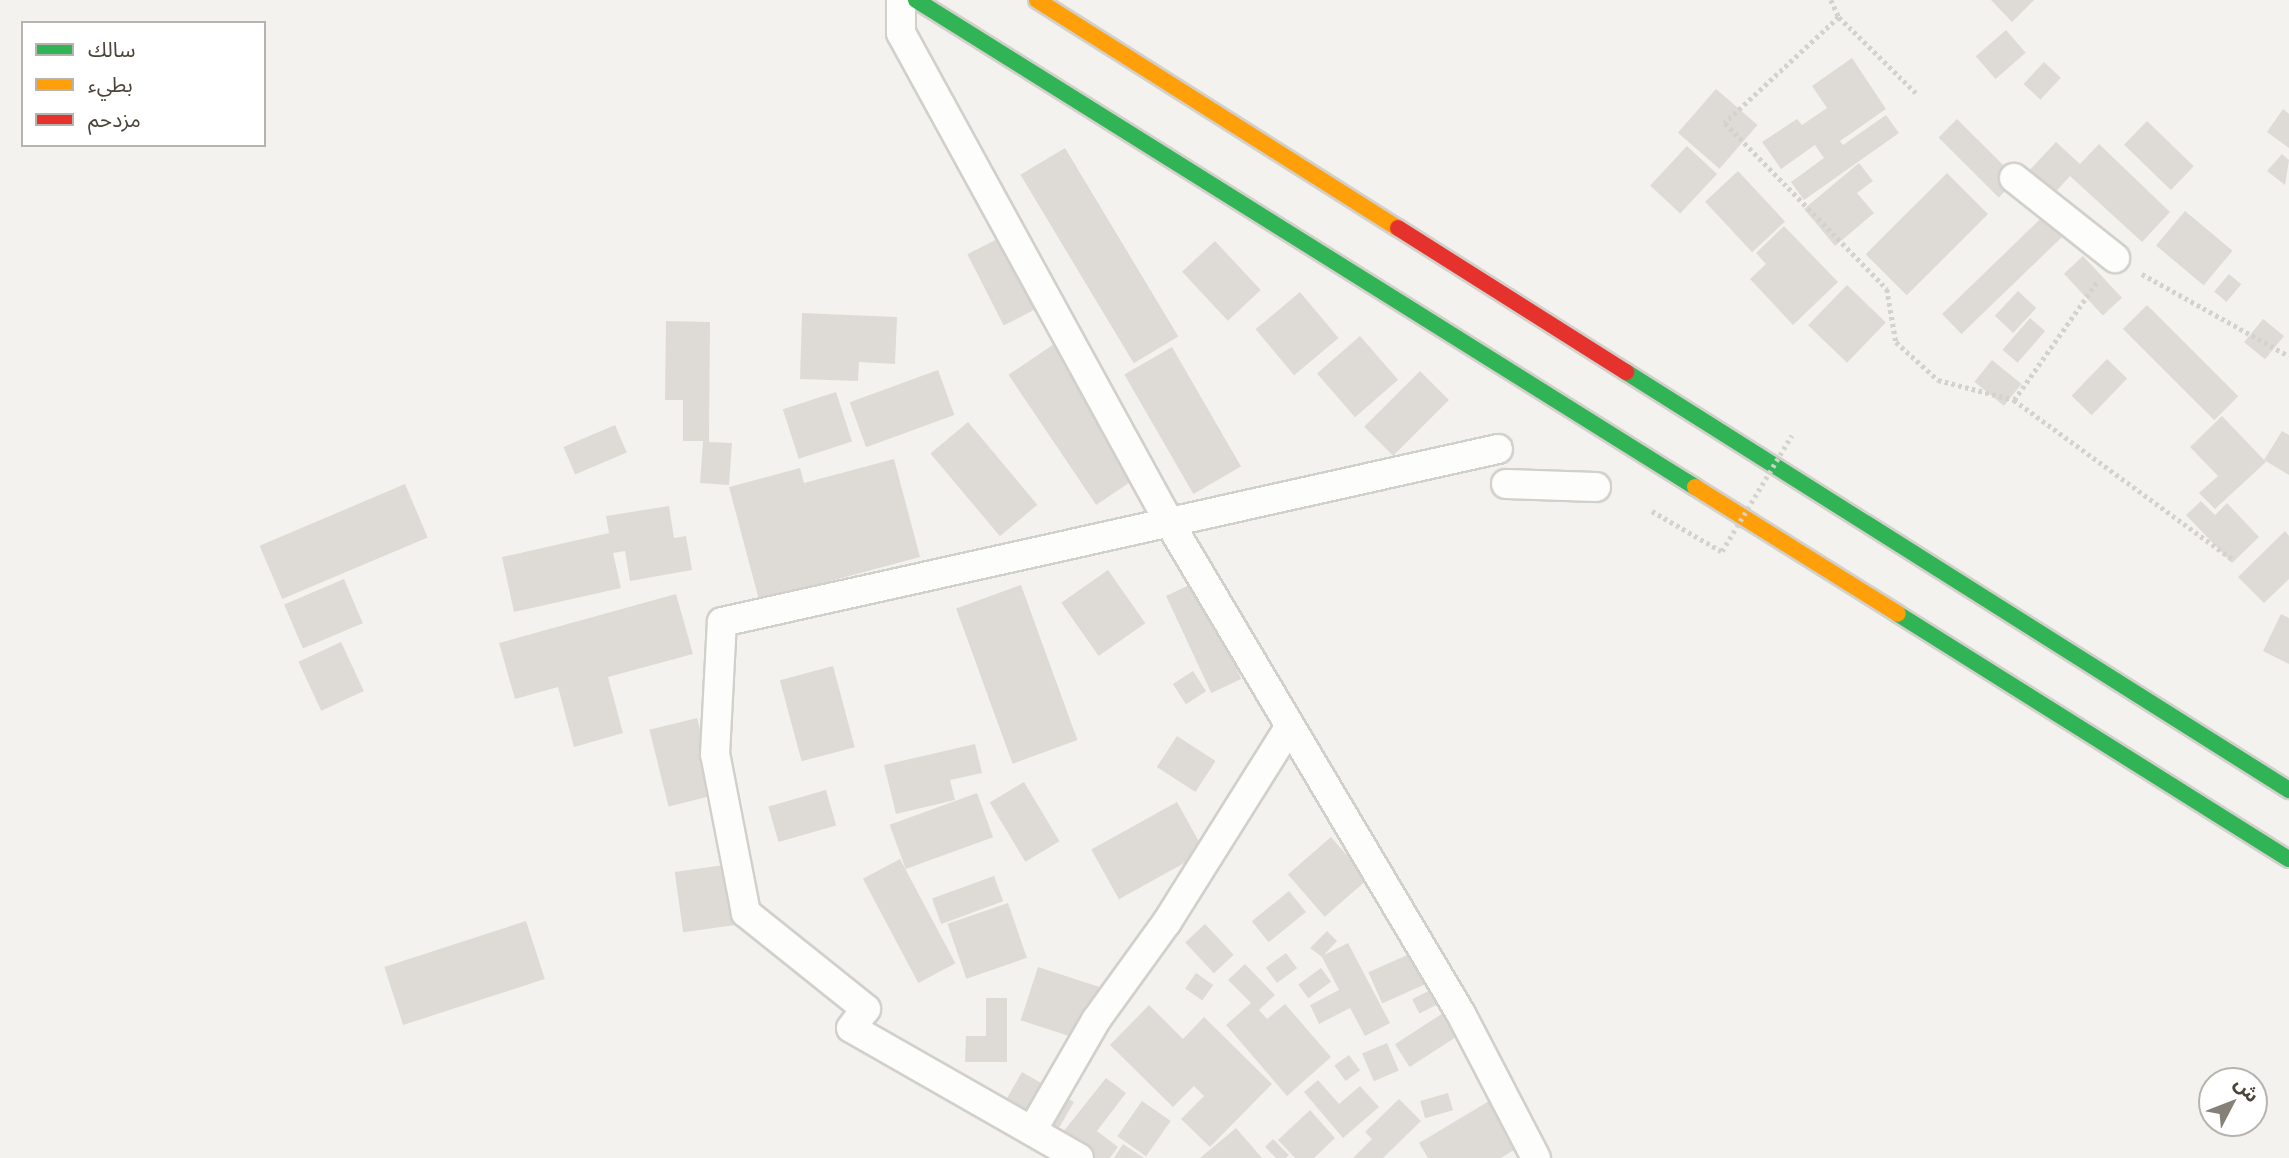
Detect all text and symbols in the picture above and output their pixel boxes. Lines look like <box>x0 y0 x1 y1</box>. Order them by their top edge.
legend <box>21 21 266 147</box>
text: سالك <box>88 36 135 62</box>
text: بطيء <box>88 71 133 97</box>
text: مزدحم <box>88 106 141 132</box>
north arrow <box>2198 1067 2268 1137</box>
text: ش <box>2230 1072 2265 1106</box>

